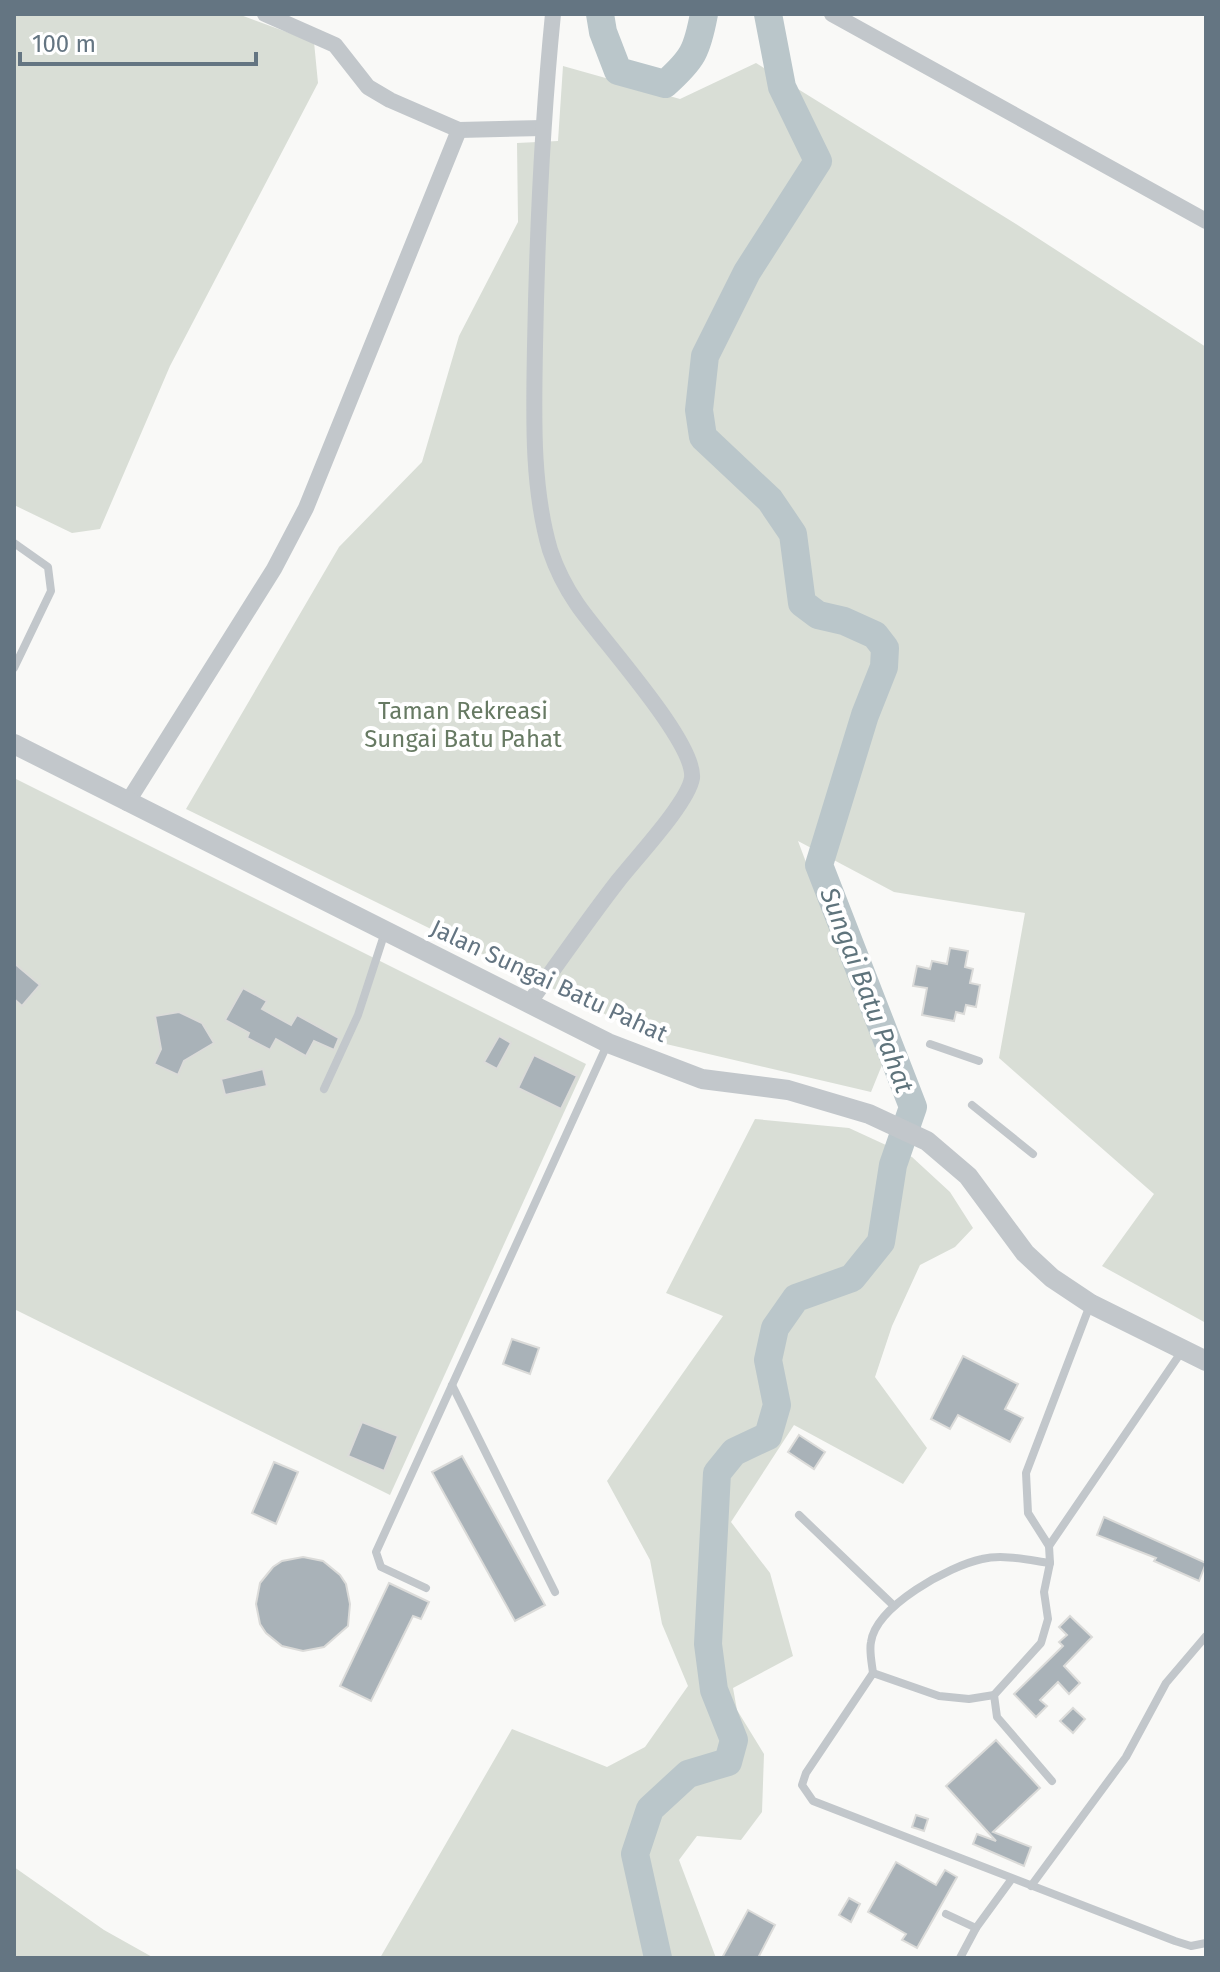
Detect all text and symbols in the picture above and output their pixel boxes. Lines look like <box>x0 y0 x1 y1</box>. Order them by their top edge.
scale bar <box>20 16 256 66</box>
text: 100 m <box>32 30 96 58</box>
park label: Taman Rekreasi Sungai Batu Pahat <box>364 697 562 753</box>
water label: Sungai Batu Pahat <box>813 882 920 1098</box>
street label: Jalan Sungai Batu Pahat <box>426 914 672 1048</box>

